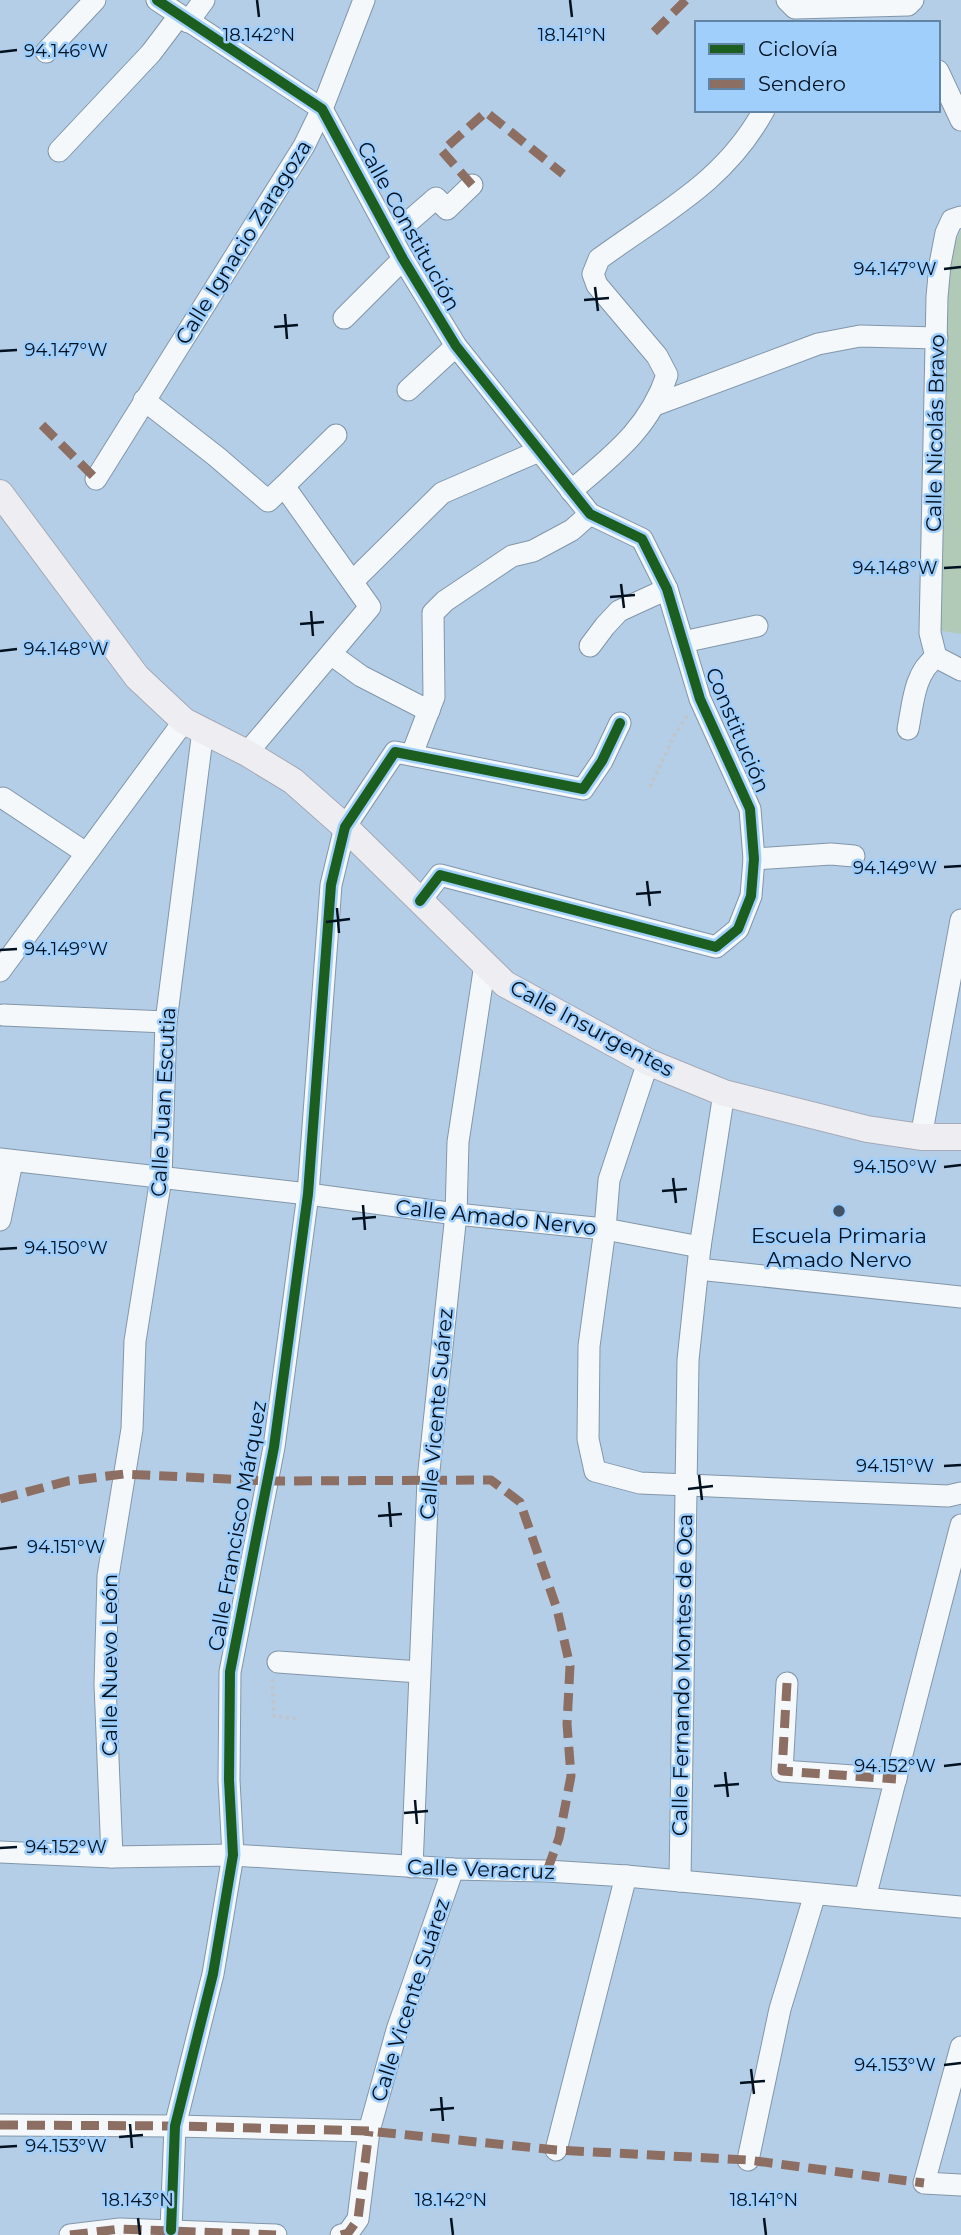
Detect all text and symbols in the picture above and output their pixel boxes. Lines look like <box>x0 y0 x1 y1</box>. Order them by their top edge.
legend <box>695 21 940 112</box>
text: 18.142°N <box>223 24 295 46</box>
text: 18.141°N <box>538 24 606 46</box>
text: Ciclovía <box>758 36 838 61</box>
text: 94.146°W <box>24 40 108 62</box>
text: Sendero <box>758 71 846 96</box>
street label: Calle Ignacio Zaragoza <box>170 135 316 349</box>
street label: Calle Constitución <box>352 137 466 315</box>
text: 94.147°W <box>853 258 937 280</box>
street label: Calle Nicolás Bravo <box>921 334 949 532</box>
text: 94.147°W <box>24 339 108 361</box>
text: 94.148°W <box>853 557 937 579</box>
text: 94.148°W <box>24 638 108 660</box>
street label: Constitución <box>700 664 776 796</box>
text: 94.149°W <box>853 857 937 879</box>
text: 94.149°W <box>24 938 108 960</box>
street label: Calle Insurgentes <box>506 974 678 1082</box>
street label: Calle Juan Escutia <box>146 1006 180 1198</box>
text: 94.150°W <box>853 1156 937 1178</box>
street label: Calle Amado Nervo <box>394 1194 598 1240</box>
marker: Escuela Primaria Amado Nervo <box>831 1203 847 1219</box>
place label: Escuela Primaria Amado Nervo <box>751 1223 927 1272</box>
text: 94.150°W <box>24 1237 108 1259</box>
street label: Calle Vicente Suárez <box>414 1307 458 1521</box>
street label: Calle Francisco Márquez <box>203 1399 271 1653</box>
text: 94.151°W <box>856 1455 934 1477</box>
street label: Calle Fernando Montes de Oca <box>667 1514 697 1836</box>
text: 94.151°W <box>27 1536 105 1558</box>
street label: Calle Nuevo León <box>97 1574 122 1756</box>
text: 94.152°W <box>854 1755 936 1777</box>
text: 94.152°W <box>25 1836 107 1858</box>
street label: Calle Veracruz <box>407 1854 555 1884</box>
street label: Calle Vicente Suárez <box>365 1895 455 2105</box>
text: 94.153°W <box>854 2054 936 2076</box>
text: 94.153°W <box>25 2135 107 2157</box>
text: 18.143°N <box>102 2189 174 2211</box>
text: 18.142°N <box>415 2189 487 2211</box>
text: 18.141°N <box>730 2189 798 2211</box>

